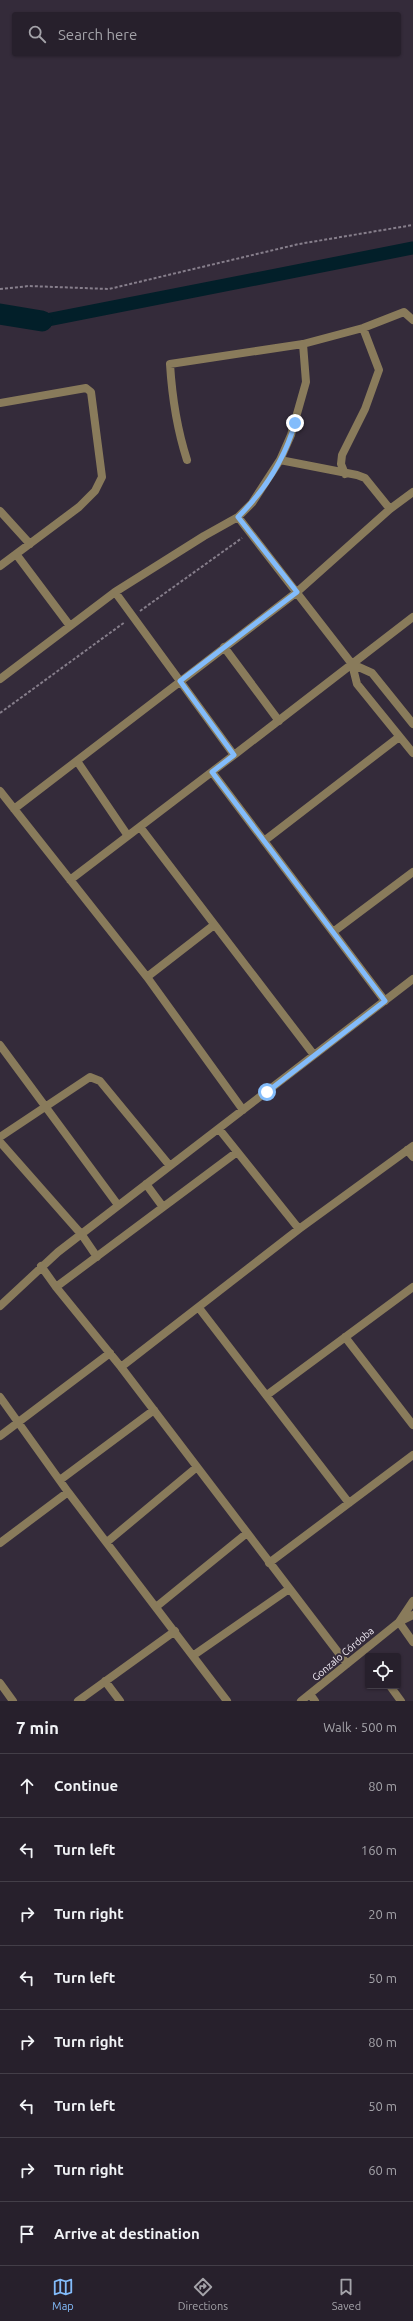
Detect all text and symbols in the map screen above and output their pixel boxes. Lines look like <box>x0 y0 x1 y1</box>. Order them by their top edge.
search box <box>12 12 401 56</box>
icon: search <box>26 23 48 45</box>
text: Search here <box>58 26 137 43</box>
route end <box>286 414 304 432</box>
route start <box>258 1083 276 1101</box>
street label: Gonzalo Córdoba <box>310 1625 376 1683</box>
map controls <box>365 1653 401 1689</box>
button: locate <box>365 1653 401 1689</box>
text: 7 min <box>16 1718 59 1737</box>
text: Walk · 500 m <box>323 1720 397 1734</box>
icon: ahead <box>16 1775 38 1797</box>
text: Continue <box>54 1777 118 1794</box>
text: 80 m <box>368 1779 397 1793</box>
icon: left <box>16 1839 38 1861</box>
text: Turn left <box>54 1841 115 1858</box>
text: 160 m <box>361 1843 397 1857</box>
icon: right <box>16 1903 38 1925</box>
text: Turn right <box>54 1905 124 1922</box>
text: 20 m <box>368 1907 397 1921</box>
icon: left <box>16 1967 38 1989</box>
text: Turn left <box>54 1969 115 1986</box>
text: 50 m <box>368 1971 397 1985</box>
icon: right <box>16 2031 38 2053</box>
text: Turn right <box>54 2033 124 2050</box>
text: 80 m <box>368 2035 397 2049</box>
icon: left <box>16 2095 38 2117</box>
text: Turn left <box>54 2097 115 2114</box>
text: 50 m <box>368 2099 397 2113</box>
icon: right <box>16 2159 38 2181</box>
text: Turn right <box>54 2161 124 2178</box>
text: 60 m <box>368 2163 397 2177</box>
icon: arrive <box>16 2223 38 2245</box>
text: Arrive at destination <box>54 2225 200 2242</box>
tab: Map <box>52 2276 74 2312</box>
tab: Directions <box>178 2276 228 2312</box>
tab: Saved <box>332 2276 361 2312</box>

